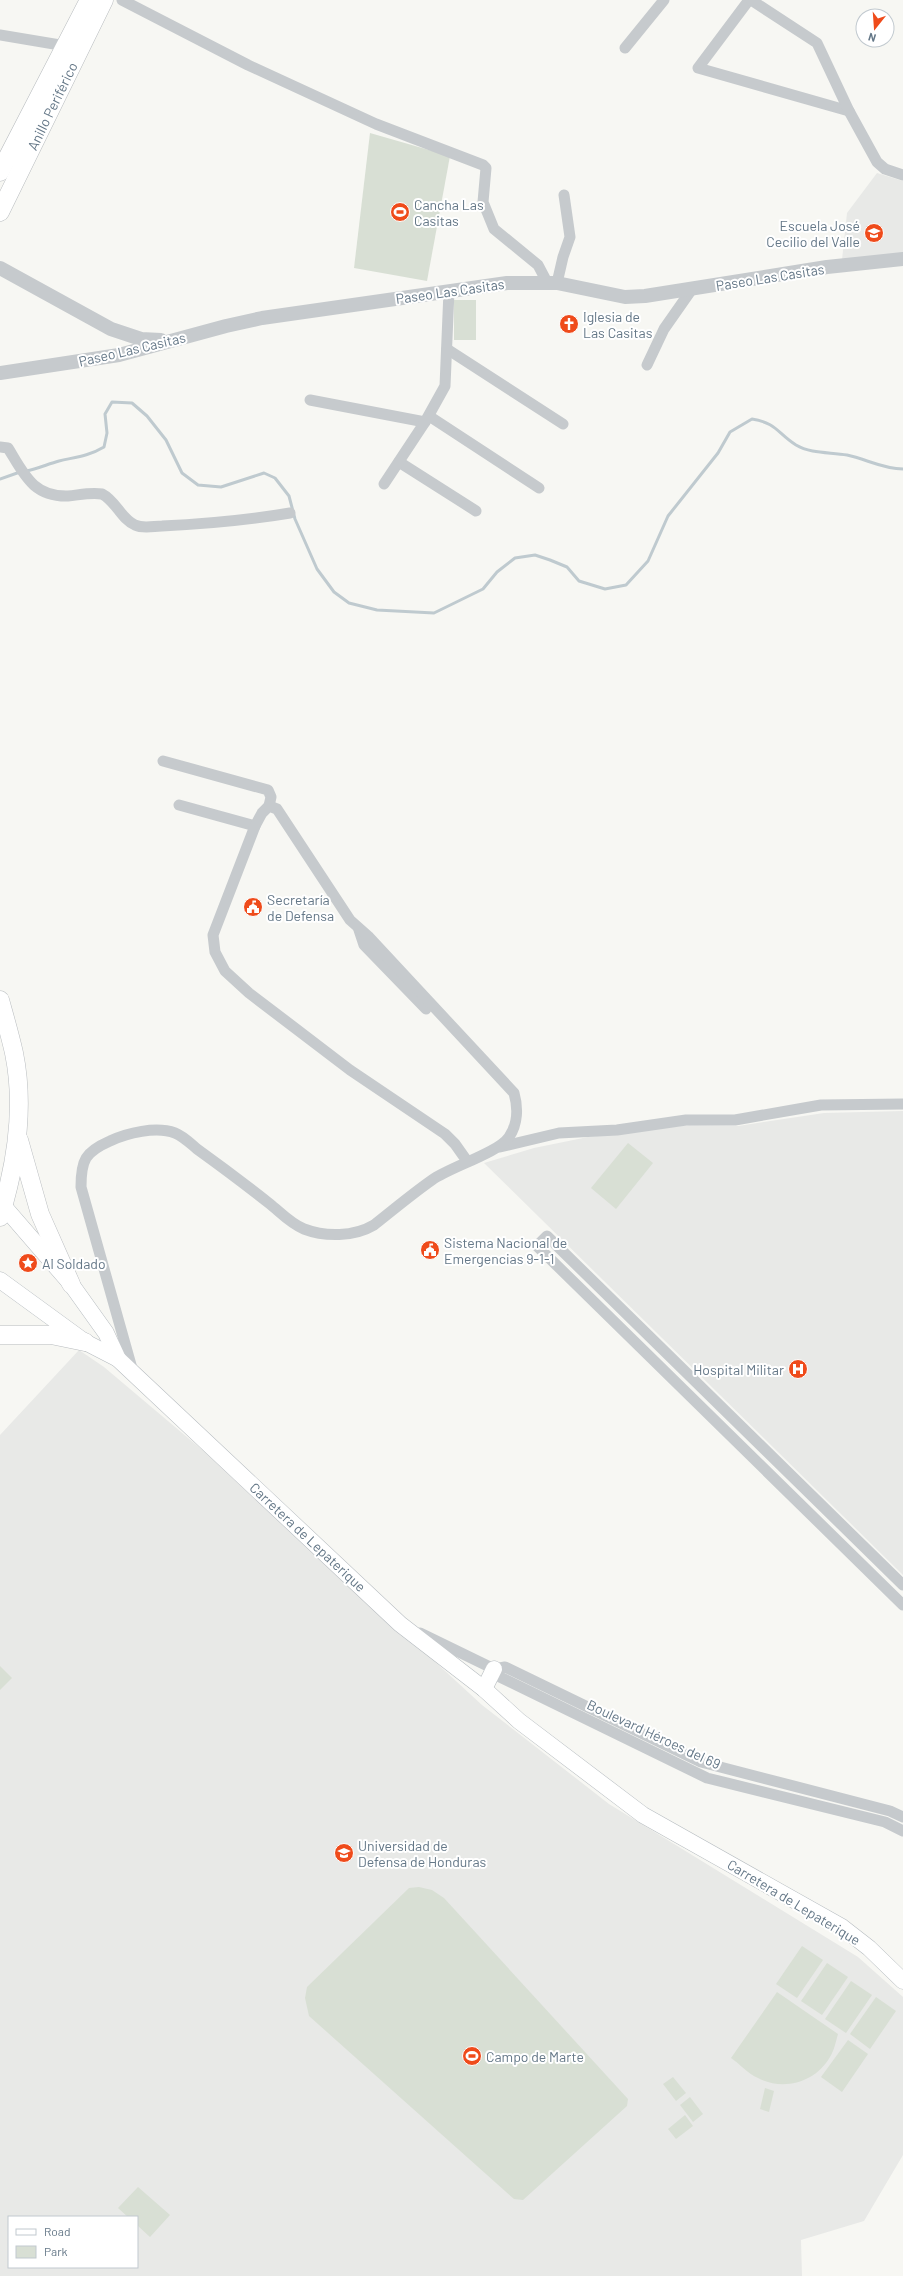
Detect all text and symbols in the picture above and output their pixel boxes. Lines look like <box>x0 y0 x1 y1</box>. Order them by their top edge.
north arrow <box>855 8 895 48</box>
text: N <box>867 31 877 45</box>
street label: Anillo Periférico <box>23 59 81 153</box>
place label: Cancha Las Casitas <box>414 196 484 229</box>
sports icon: Cancha Las Casitas <box>389 201 411 223</box>
place label: Escuela José Cecilio del Valle <box>766 217 860 250</box>
school or university icon: Escuela José Cecilio del Valle <box>863 222 885 244</box>
street label: Paseo Las Casitas <box>715 260 826 294</box>
street label: Paseo Las Casitas <box>395 275 506 307</box>
place label: Iglesia de Las Casitas <box>583 308 653 341</box>
church icon: Iglesia de Las Casitas <box>558 313 580 335</box>
street label: Paseo Las Casitas <box>77 328 188 370</box>
place label: Secretaría de Defensa <box>267 891 334 924</box>
public building icon: Secretaría de Defensa <box>242 896 264 918</box>
place label: Sistema Nacional de Emergencias 9-1-1 <box>444 1234 567 1267</box>
public building icon: Sistema Nacional de Emergencias 9-1-1 <box>419 1239 441 1261</box>
place icon: Al Soldado <box>17 1252 39 1274</box>
place label: Al Soldado <box>42 1255 106 1272</box>
hospital icon: Hospital Militar <box>787 1358 809 1380</box>
place label: Hospital Militar <box>693 1361 784 1378</box>
street label: Carretera de Lepaterique <box>247 1479 369 1595</box>
street label: Boulevard Héroes del 69 <box>585 1696 723 1772</box>
place label: Universidad de Defensa de Honduras <box>358 1837 487 1870</box>
school or university icon: Universidad de Defensa de Honduras <box>333 1842 355 1864</box>
street label: Carretera de Lepaterique <box>724 1856 864 1948</box>
sports icon: Campo de Marte <box>461 2045 483 2067</box>
place label: Campo de Marte <box>486 2048 584 2065</box>
legend <box>8 2216 138 2268</box>
text: Road <box>44 2224 71 2238</box>
text: Park <box>44 2244 68 2258</box>

